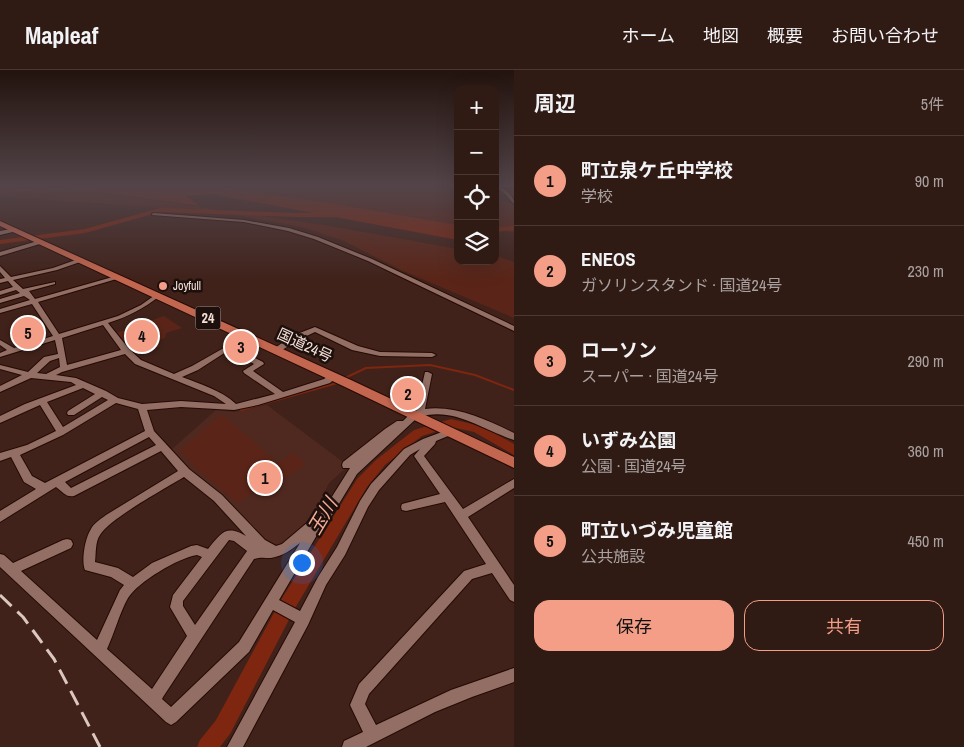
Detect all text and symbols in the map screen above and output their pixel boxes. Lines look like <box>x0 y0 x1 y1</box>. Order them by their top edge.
text: Mapleaf <box>25 19 98 51</box>
text: ホーム <box>622 23 675 48</box>
text: 地図 <box>703 23 739 48</box>
text: 概要 <box>767 23 803 48</box>
text: お問い合わせ <box>831 23 939 48</box>
map controls <box>454 85 499 265</box>
button: + <box>454 85 499 130</box>
text: 周辺 <box>534 89 576 118</box>
text: 5件 <box>921 93 944 115</box>
button: − <box>454 130 499 175</box>
text: 町立泉ケ丘中学校 <box>581 157 733 183</box>
text: 1 <box>546 170 554 192</box>
text: 90 m <box>915 170 944 192</box>
button: locate <box>454 175 499 220</box>
text: 学校 <box>581 185 613 207</box>
button: layers <box>454 220 499 265</box>
text: ENEOS <box>581 246 636 272</box>
text: 2 <box>546 260 554 282</box>
text: 230 m <box>908 260 944 282</box>
text: ガソリンスタンド · 国道24号 <box>581 274 782 296</box>
place label: Joyfull <box>173 278 201 294</box>
marker: Joyfull <box>157 280 169 292</box>
road number: 24 <box>196 307 220 330</box>
pin: 5 <box>12 314 44 352</box>
pin: 4 <box>126 317 158 355</box>
street label: 国道24号 <box>274 323 336 367</box>
pin: 3 <box>225 328 257 366</box>
text: ローソン <box>581 337 657 363</box>
text: 3 <box>546 350 554 372</box>
text: 290 m <box>908 350 944 372</box>
text: スーパー · 国道24号 <box>581 365 718 387</box>
pin: 2 <box>392 375 424 413</box>
text: いずみ公園 <box>581 427 676 453</box>
text: 4 <box>546 440 554 462</box>
text: 360 m <box>908 440 944 462</box>
text: 公園 · 国道24号 <box>581 455 687 477</box>
pin: 1 <box>249 459 281 497</box>
water label: 玉川 <box>301 491 344 539</box>
text: 町立いづみ児童館 <box>581 517 733 543</box>
text: 5 <box>546 530 554 552</box>
text: 450 m <box>908 530 944 552</box>
text: 公共施設 <box>581 545 645 567</box>
your location <box>289 550 315 576</box>
button: 保存 <box>534 600 734 651</box>
button: 共有 <box>744 600 944 651</box>

